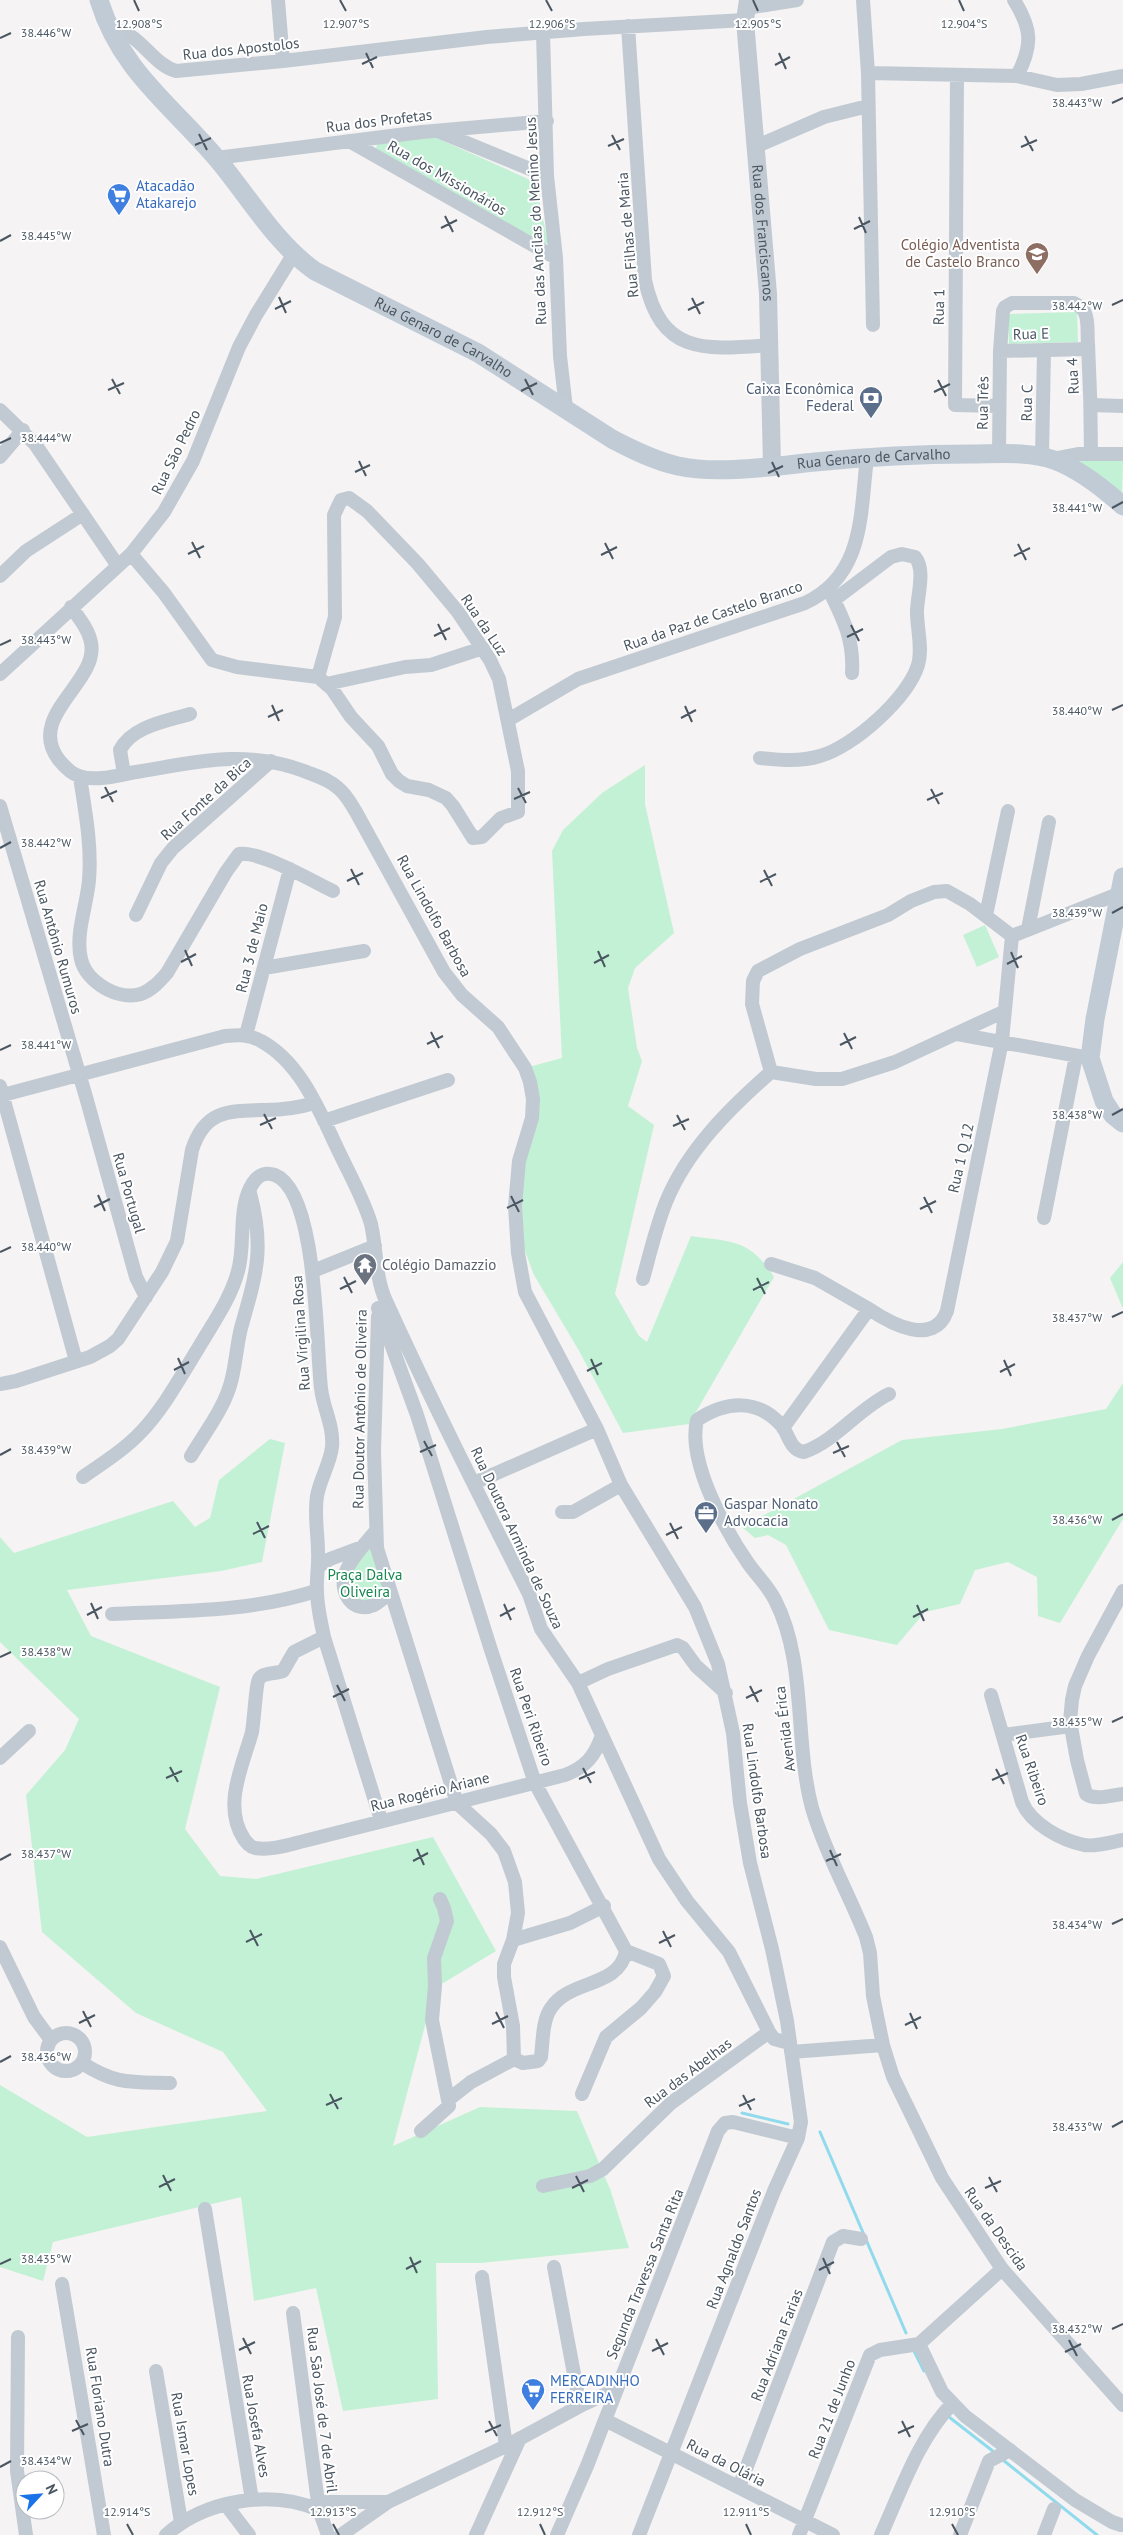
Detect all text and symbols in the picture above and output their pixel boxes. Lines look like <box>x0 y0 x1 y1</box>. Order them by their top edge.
text: 12.908°S <box>116 16 162 31</box>
text: 12.907°S <box>323 16 369 31</box>
text: 12.906°S <box>529 16 575 31</box>
text: 12.905°S <box>735 16 781 31</box>
text: 12.904°S <box>941 16 987 31</box>
text: 38.446°W <box>21 25 71 40</box>
street label: Rua dos Apostolos <box>182 33 300 64</box>
text: 38.443°W <box>1052 95 1102 110</box>
street label: Rua dos Profetas <box>325 105 433 136</box>
street label: Rua das Ancilas do Menino Jesus <box>521 116 550 326</box>
street label: Rua dos Missionários <box>384 136 510 219</box>
street label: Rua dos Franciscanos <box>748 164 778 302</box>
street label: Rua Filhas de Maria <box>613 171 642 299</box>
place label: Atacadão Atakarejo <box>136 176 196 212</box>
supermarket icon: Atacadão Atakarejo <box>106 182 132 216</box>
text: 38.445°W <box>21 228 71 243</box>
place label: Colégio Adventista de Castelo Branco <box>901 235 1020 271</box>
school or university icon: Colégio Adventista de Castelo Branco <box>1024 241 1050 275</box>
street label: Rua 1 <box>929 289 948 325</box>
street label: Rua Genaro de Carvalho <box>371 292 516 382</box>
text: 38.442°W <box>1052 298 1102 313</box>
street label: Rua E <box>1012 323 1049 344</box>
street label: Rua 4 <box>1062 357 1083 395</box>
street label: Rua Três <box>973 376 992 430</box>
place label: Caixa Econômica Federal <box>746 379 855 415</box>
street label: Rua C <box>1017 384 1036 422</box>
bank icon: Caixa Econômica Federal <box>858 385 884 419</box>
street label: Rua São Pedro <box>147 406 204 497</box>
text: 38.444°W <box>21 430 71 445</box>
street label: Rua Genaro de Carvalho <box>796 444 951 473</box>
text: 38.441°W <box>1052 500 1102 515</box>
street label: Rua da Paz de Castelo Branco <box>621 576 805 655</box>
street label: Rua da Luz <box>457 590 512 659</box>
text: 38.443°W <box>21 632 71 647</box>
text: 38.440°W <box>1052 703 1102 718</box>
street label: Rua Fonte da Bica <box>156 753 255 844</box>
text: 38.442°W <box>21 835 71 850</box>
street label: Rua Lindolfo Barbosa <box>393 851 476 980</box>
street label: Rua Antônio Rumuros <box>30 878 87 1016</box>
street label: Rua 3 de Maio <box>231 901 272 995</box>
text: 38.439°W <box>1052 905 1102 920</box>
text: 38.441°W <box>21 1037 71 1052</box>
text: 38.438°W <box>1052 1107 1102 1122</box>
street label: Rua 1 Q 12 <box>943 1121 978 1195</box>
street label: Rua Portugal <box>109 1150 150 1236</box>
text: 38.440°W <box>21 1239 71 1254</box>
temple icon: Colégio Damazzio <box>352 1252 378 1286</box>
place label: Colégio Damazzio <box>382 1255 496 1274</box>
street label: Rua Virgilina Rosa <box>287 1275 314 1391</box>
street label: Rua Doutor Antônio de Oliveira <box>348 1309 371 1509</box>
text: 38.437°W <box>1052 1310 1102 1325</box>
text: 38.439°W <box>21 1442 71 1457</box>
street label: Rua Doutora Arminda de Souza <box>467 1444 568 1632</box>
place label: Gaspar Nonato Advocacia <box>724 1494 818 1530</box>
office icon: Gaspar Nonato Advocacia <box>693 1500 719 1534</box>
text: 38.436°W <box>1052 1512 1102 1527</box>
park label: Praça Dalva Oliveira <box>328 1565 402 1601</box>
text: 38.438°W <box>21 1644 71 1659</box>
street label: Rua Peri Ribeiro <box>506 1665 557 1768</box>
street label: Avenida Érica <box>770 1685 799 1773</box>
text: 38.435°W <box>1052 1714 1102 1729</box>
street label: Rua Lindolfo Barbosa <box>739 1722 776 1860</box>
street label: Rua Ribeiro <box>1011 1732 1054 1808</box>
street label: Rua Rogério Ariane <box>368 1768 491 1815</box>
text: 38.437°W <box>21 1846 71 1861</box>
text: 38.434°W <box>1052 1917 1102 1932</box>
street label: Rua das Abelhas <box>640 2034 735 2112</box>
text: 38.436°W <box>21 2049 71 2064</box>
text: 38.433°W <box>1052 2119 1102 2134</box>
street label: Rua da Descida <box>961 2183 1032 2274</box>
street label: Segunda Travessa Santa Rita <box>602 2186 688 2362</box>
street label: Rua Agnaldo Santos <box>702 2186 765 2312</box>
text: 38.435°W <box>21 2251 71 2266</box>
street label: Rua Adriana Farias <box>746 2286 807 2404</box>
text: 38.432°W <box>1052 2321 1102 2336</box>
street label: Rua São José de 7 de Abril <box>303 2326 342 2494</box>
street label: Rua Floriano Dutra <box>82 2346 119 2468</box>
street label: Rua 21 de Junho <box>804 2356 859 2461</box>
place label: MERCADINHO FERREIRA <box>550 2371 640 2407</box>
street label: Rua Josefa Alves <box>238 2373 275 2479</box>
supermarket icon: MERCADINHO FERREIRA <box>520 2377 546 2411</box>
street label: Rua Ismar Lopes <box>167 2391 204 2497</box>
street label: Rua da Olária <box>683 2434 769 2491</box>
text: 38.434°W <box>21 2453 71 2468</box>
north arrow <box>15 2470 65 2520</box>
text: N <box>42 2481 62 2497</box>
text: 12.914°S <box>104 2504 150 2519</box>
text: 12.913°S <box>310 2504 356 2519</box>
text: 12.912°S <box>517 2504 563 2519</box>
text: 12.911°S <box>723 2504 769 2519</box>
text: 12.910°S <box>929 2504 975 2519</box>

